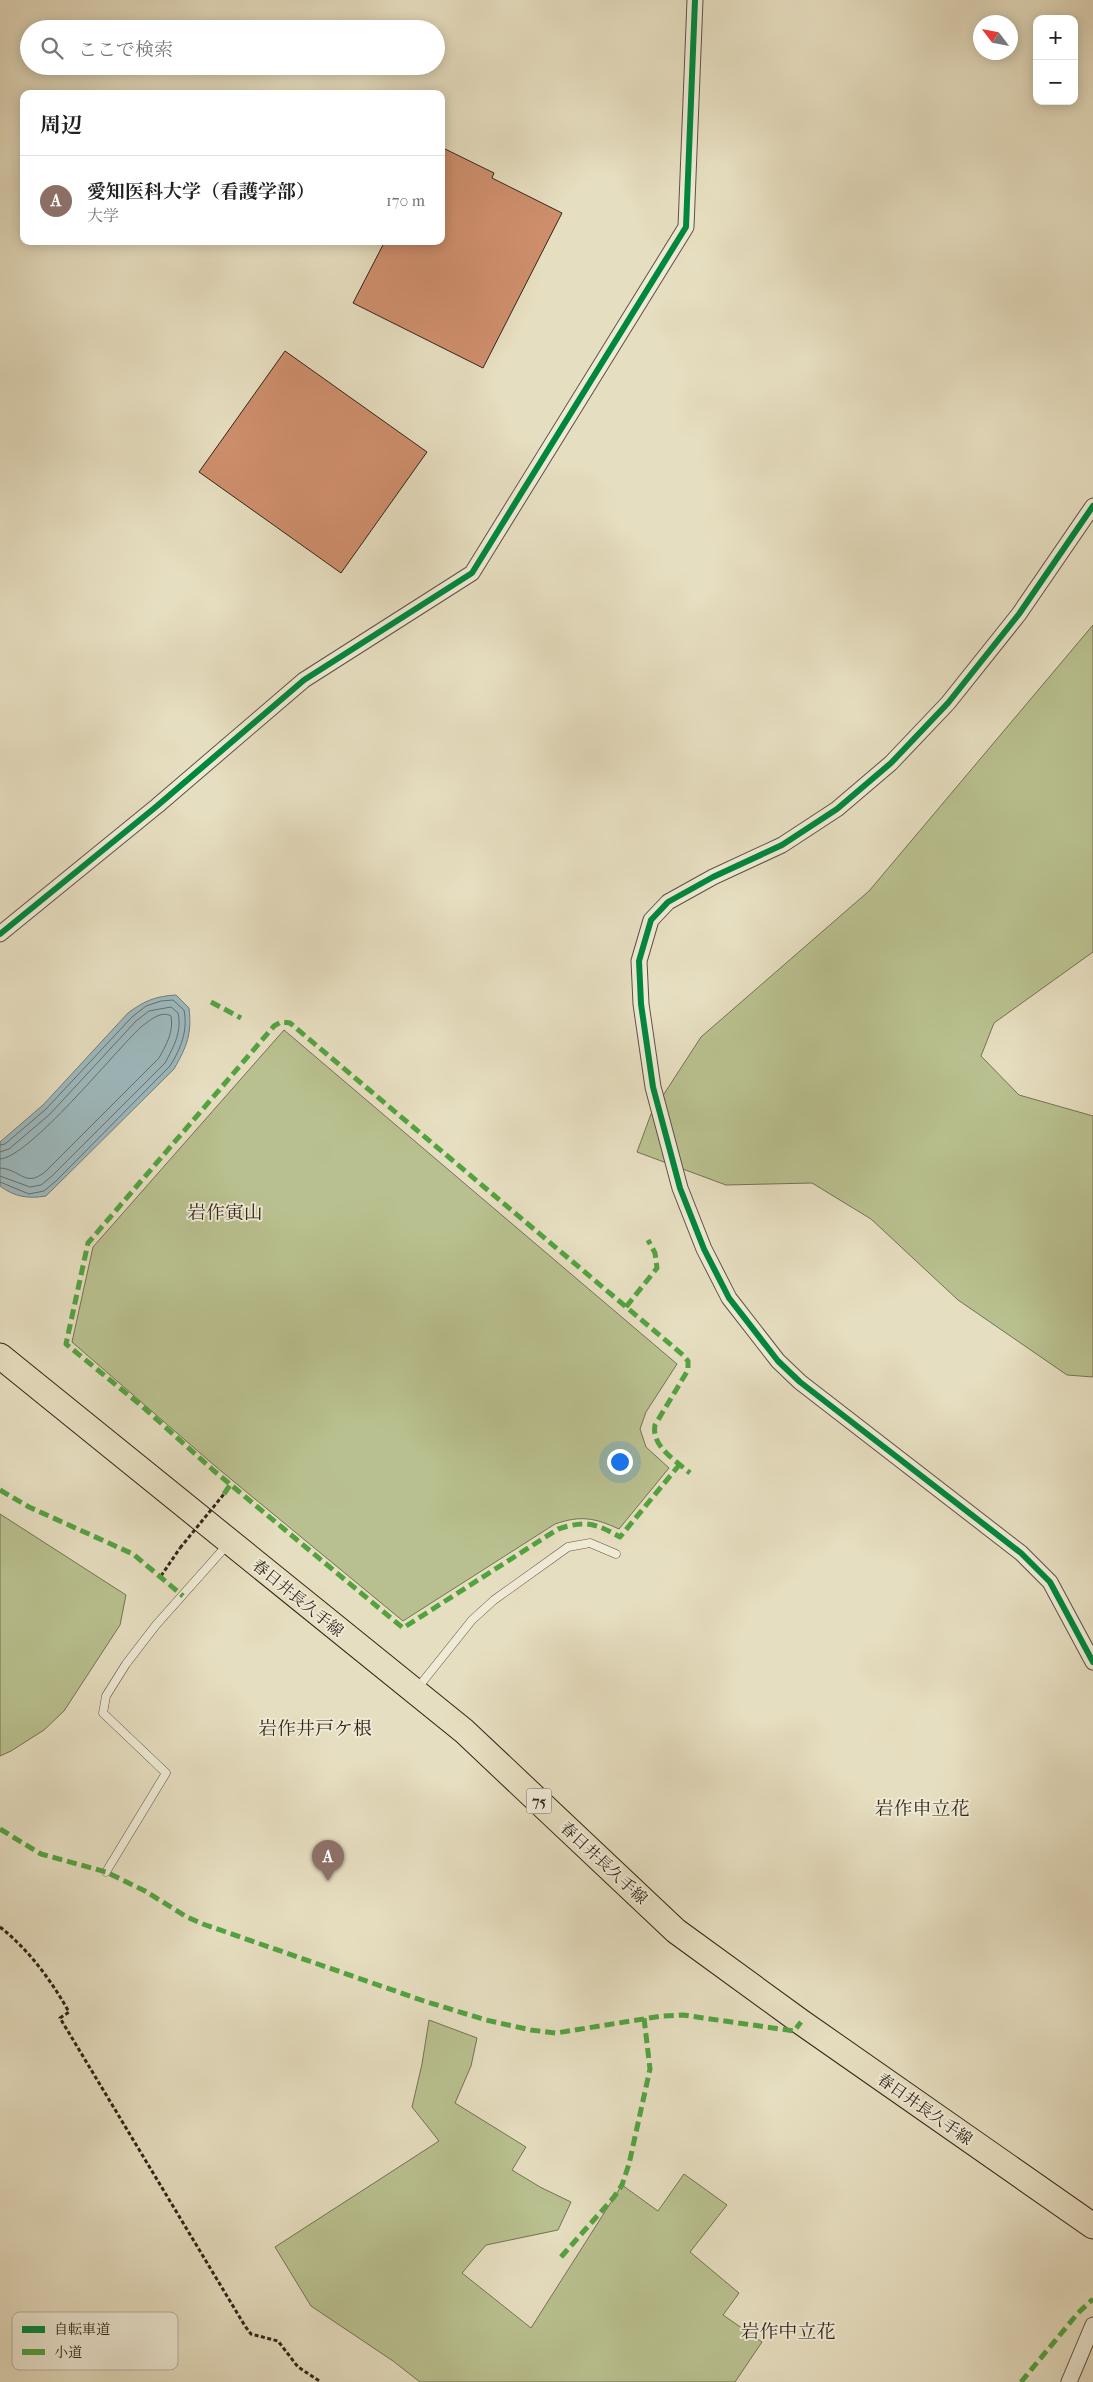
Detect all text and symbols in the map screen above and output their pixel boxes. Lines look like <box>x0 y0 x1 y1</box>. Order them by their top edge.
north arrow <box>973 15 1018 60</box>
map controls <box>1033 15 1078 105</box>
button: + <box>1033 15 1078 60</box>
search box <box>20 20 445 75</box>
icon: search <box>38 34 66 62</box>
text: ここで検索 <box>78 39 173 61</box>
button: − <box>1033 60 1078 105</box>
text: 周辺 <box>40 113 82 137</box>
text: 愛知医科大学（看護学部） <box>87 181 315 203</box>
text: A <box>51 191 61 210</box>
text: 170 m <box>386 191 425 210</box>
text: 大学 <box>87 206 119 225</box>
district label: 岩作寅山 <box>187 1202 263 1224</box>
your location <box>607 1449 633 1475</box>
street label: 春日井長久手線 <box>248 1555 348 1641</box>
district label: 岩作井戸ケ根 <box>258 1718 372 1740</box>
road number: 75 <box>526 1788 552 1814</box>
district label: 岩作申立花 <box>874 1798 970 1820</box>
street label: 春日井長久手線 <box>557 1818 651 1908</box>
pin: A <box>312 1840 344 1881</box>
street label: 春日井長久手線 <box>874 2069 976 2149</box>
legend <box>12 2312 178 2370</box>
text: 自転車道 <box>54 2321 110 2338</box>
district label: 岩作中立花 <box>740 2321 836 2343</box>
text: 小道 <box>54 2344 82 2361</box>

